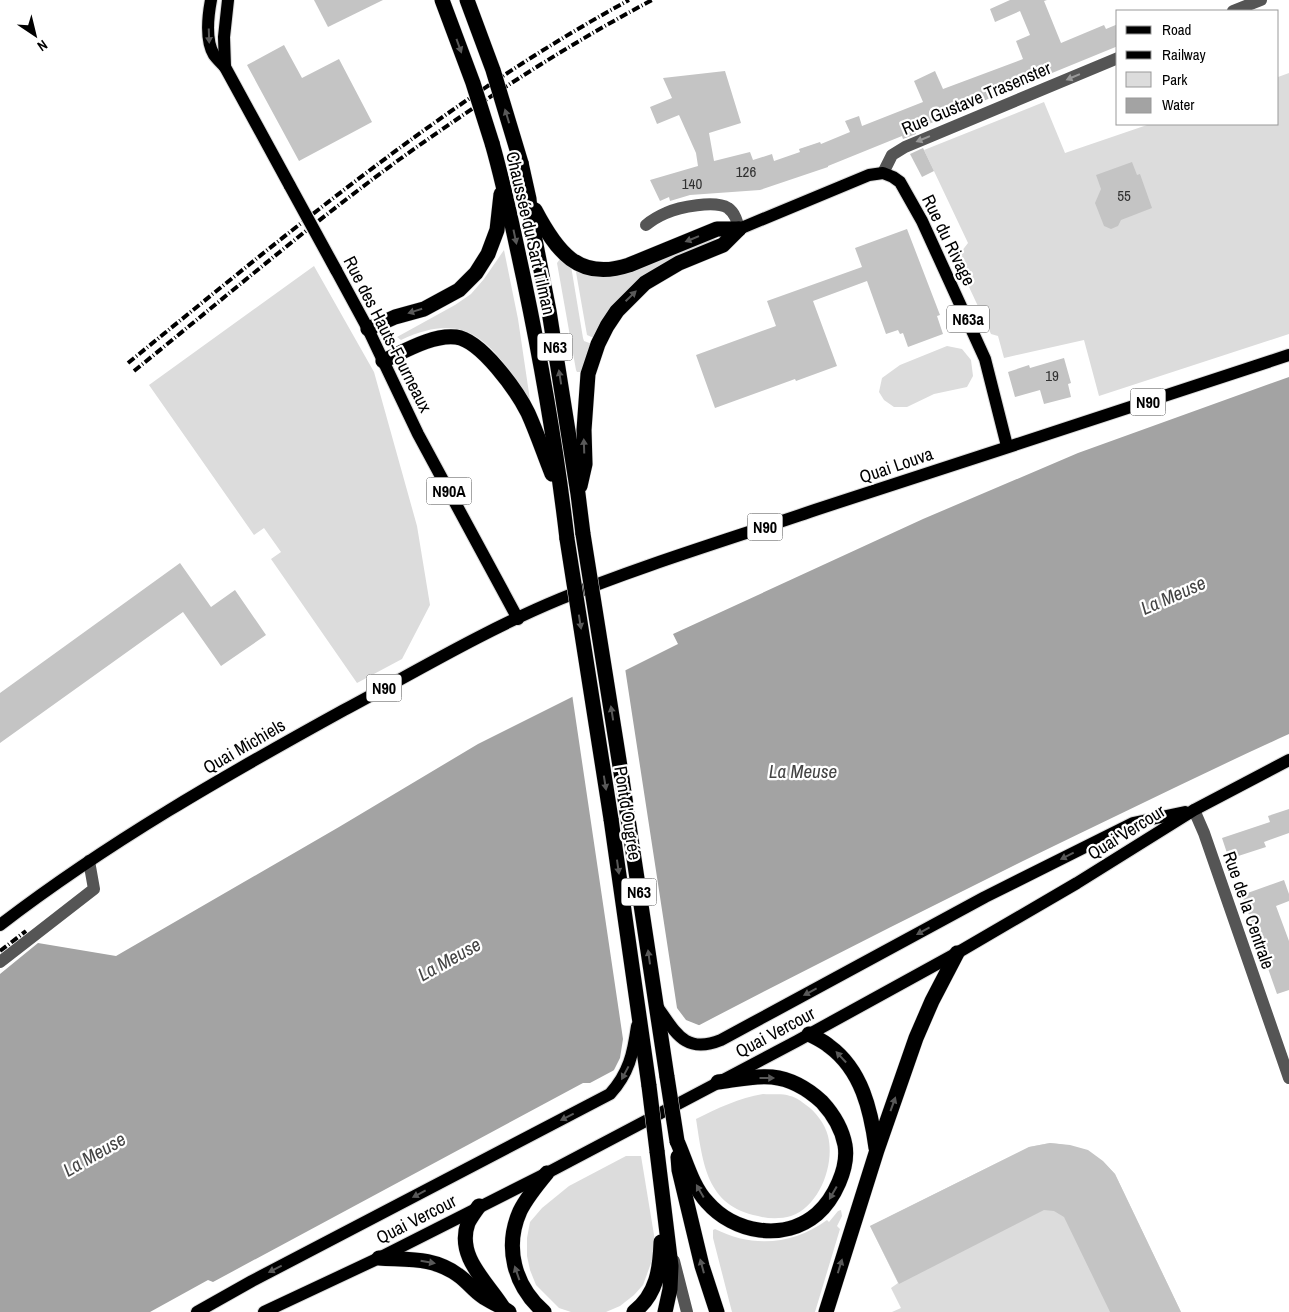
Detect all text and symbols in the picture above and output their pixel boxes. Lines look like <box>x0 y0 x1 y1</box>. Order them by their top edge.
north arrow <box>10 10 60 60</box>
legend <box>1116 10 1279 125</box>
text: Road <box>1162 19 1191 40</box>
one-way arrow <box>205 28 213 44</box>
text: N <box>34 36 51 55</box>
one-way arrow <box>456 38 463 53</box>
text: Railway <box>1162 44 1207 65</box>
street label: Rue Gustave Trasenster <box>897 55 1055 141</box>
text: Park <box>1162 69 1188 90</box>
one-way arrow <box>1066 73 1080 81</box>
text: Water <box>1162 94 1194 115</box>
one-way arrow <box>502 109 510 124</box>
one-way arrow <box>916 136 930 144</box>
street label: Chaussée du Sart Tilman <box>500 149 562 317</box>
house number: 126 <box>736 161 756 182</box>
house number: 140 <box>682 173 702 194</box>
house number: 55 <box>1117 185 1131 206</box>
street label: Rue du Rivage <box>916 190 982 290</box>
one-way arrow <box>511 230 519 245</box>
one-way arrow <box>685 236 699 244</box>
street label: Rue des Hauts-Fourneaux <box>338 252 439 417</box>
one-way arrow <box>625 291 637 303</box>
road number: N63a <box>947 306 989 332</box>
one-way arrow <box>407 308 422 316</box>
road number: N63 <box>538 334 572 361</box>
house number: 19 <box>1045 365 1059 386</box>
one-way arrow <box>556 369 564 385</box>
road number: N90 <box>1130 388 1166 416</box>
one-way arrow <box>580 438 588 454</box>
street label: Quai Louva <box>856 441 936 489</box>
road number: N90A <box>426 478 472 504</box>
road number: N90 <box>748 514 782 540</box>
water label: La Meuse <box>1136 569 1210 621</box>
one-way arrow <box>576 614 584 630</box>
road number: N90 <box>366 674 402 701</box>
one-way arrow <box>607 705 615 721</box>
street label: Quai Michiels <box>198 712 290 780</box>
water label: La Meuse <box>769 758 837 784</box>
street label: Pont d'Ougrée <box>608 764 648 862</box>
one-way arrow <box>601 775 609 791</box>
street label: Quai Vercour <box>1082 798 1170 866</box>
street label: Rue de la Centrale <box>1217 848 1281 972</box>
one-way arrow <box>1060 852 1074 860</box>
one-way arrow <box>614 860 622 876</box>
road number: N63 <box>622 879 656 906</box>
one-way arrow <box>916 927 931 935</box>
water label: La Meuse <box>413 931 485 987</box>
one-way arrow <box>644 948 652 964</box>
one-way arrow <box>803 988 817 996</box>
street label: Quai Vercour <box>731 1001 819 1063</box>
one-way arrow <box>835 1052 847 1064</box>
one-way arrow <box>621 1066 629 1080</box>
one-way arrow <box>759 1074 775 1082</box>
one-way arrow <box>889 1096 897 1111</box>
one-way arrow <box>560 1113 574 1121</box>
water label: La Meuse <box>58 1126 130 1182</box>
one-way arrow <box>695 1184 704 1197</box>
one-way arrow <box>829 1185 837 1200</box>
street label: Quai Vercour <box>372 1188 460 1250</box>
one-way arrow <box>412 1190 426 1198</box>
one-way arrow <box>420 1258 436 1266</box>
one-way arrow <box>698 1258 706 1273</box>
one-way arrow <box>837 1258 845 1273</box>
one-way arrow <box>268 1265 282 1273</box>
one-way arrow <box>513 1265 520 1280</box>

